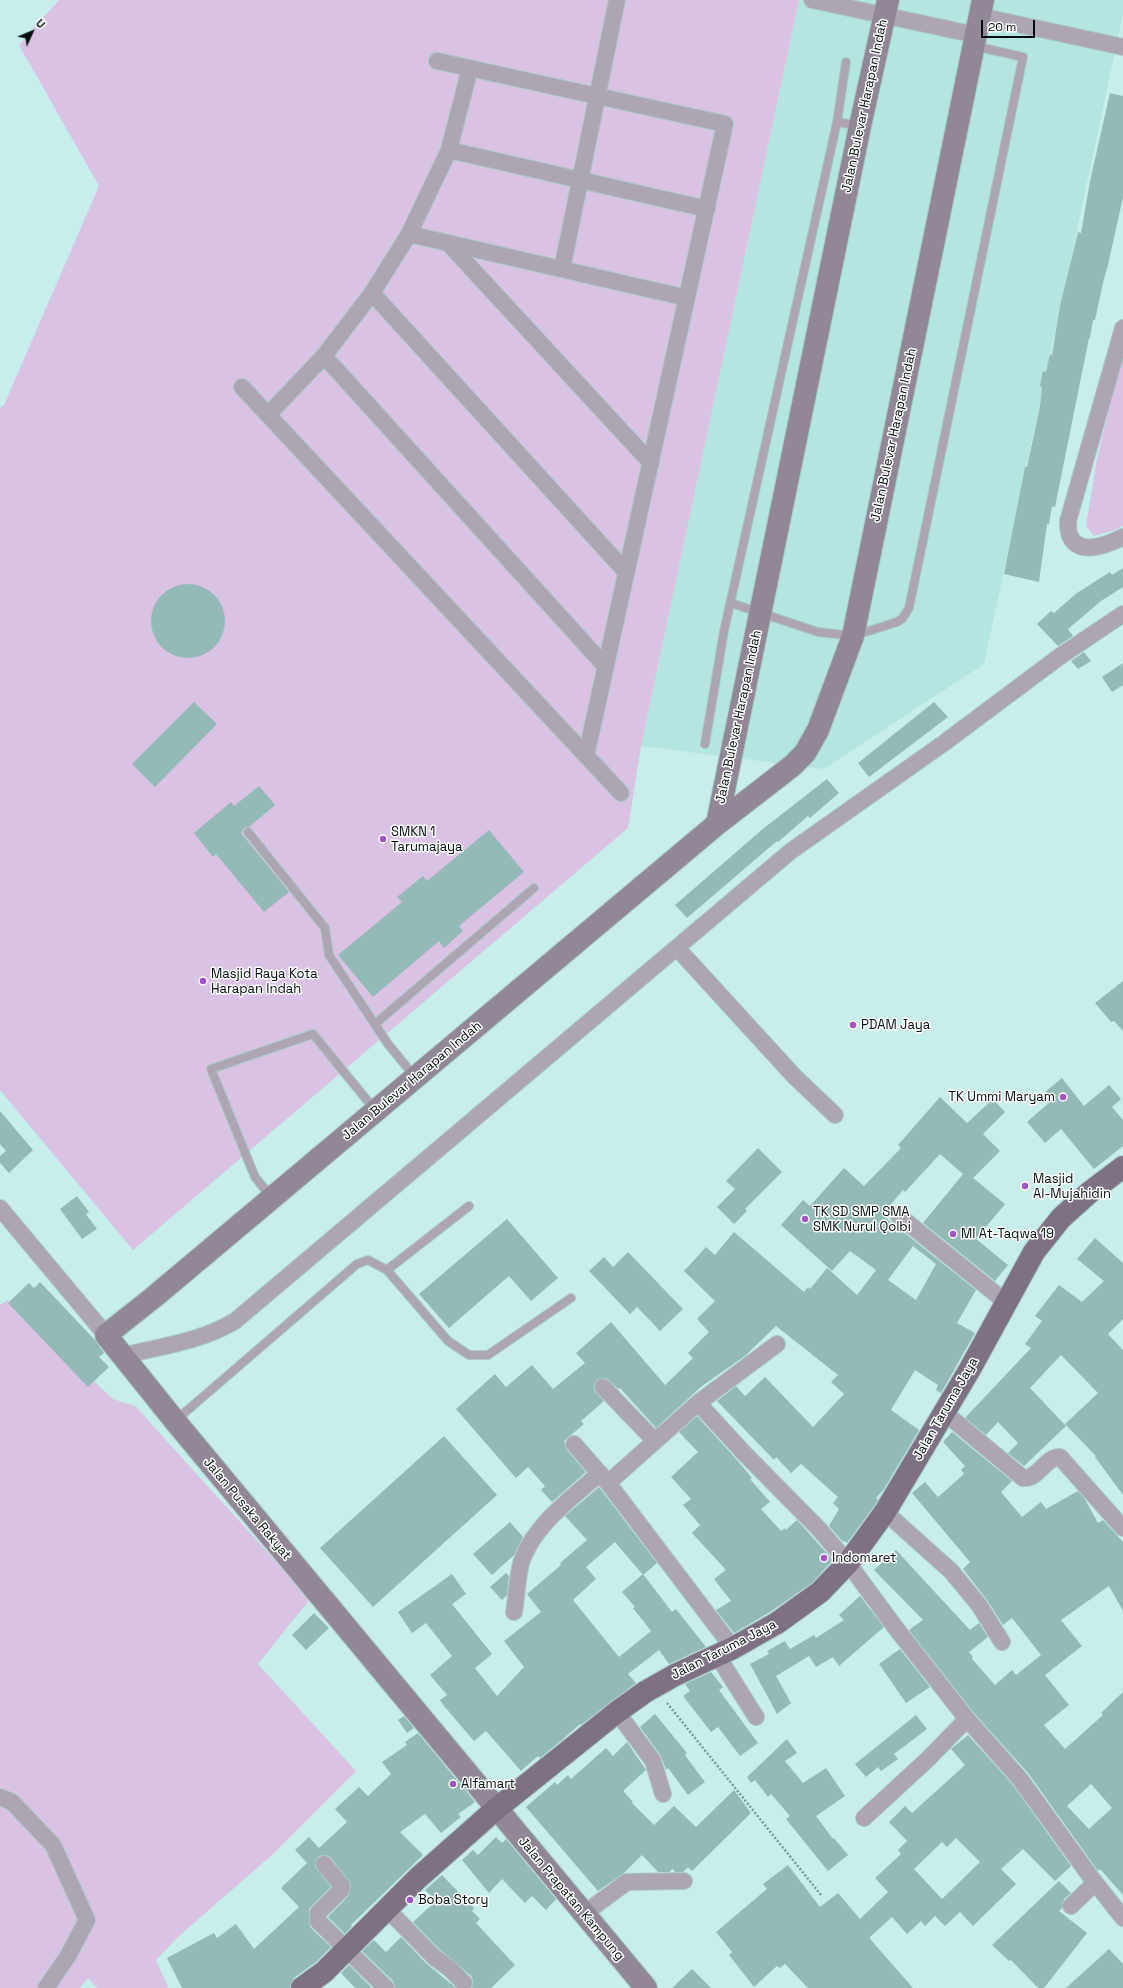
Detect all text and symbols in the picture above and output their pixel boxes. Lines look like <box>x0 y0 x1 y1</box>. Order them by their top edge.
north arrow <box>12 12 52 52</box>
scale bar <box>983 12 1037 38</box>
text: U <box>33 16 48 31</box>
street label: Jalan Bulevar Harapan Indah <box>839 18 891 194</box>
text: 20 m <box>988 19 1016 35</box>
street label: Jalan Bulevar Harapan Indah <box>868 347 920 523</box>
street label: Jalan Bulevar Harapan Indah <box>713 629 765 805</box>
place label: SMKN 1 Tarumajaya <box>391 824 462 855</box>
marker: SMKN 1 Tarumajaya <box>378 834 388 844</box>
place label: Masjid Raya Kota Harapan Indah <box>211 966 318 997</box>
marker: Masjid Raya Kota Harapan Indah <box>198 976 208 986</box>
place label: PDAM Jaya <box>861 1017 930 1033</box>
street label: Jalan Bulevar Harapan Indah <box>339 1018 485 1144</box>
marker: PDAM Jaya <box>848 1020 858 1030</box>
place label: TK Ummi Maryam <box>948 1089 1055 1105</box>
marker: TK Ummi Maryam <box>1058 1092 1068 1102</box>
place label: Masjid Al-Mujahidin <box>1033 1171 1111 1202</box>
marker: Masjid Al-Mujahidin <box>1020 1181 1030 1191</box>
place label: TK SD SMP SMA SMK Nurul Qolbi <box>813 1204 911 1235</box>
marker: TK SD SMP SMA SMK Nurul Qolbi <box>800 1214 810 1224</box>
place label: MI At-Taqwa 19 <box>961 1226 1054 1242</box>
marker: MI At-Taqwa 19 <box>948 1229 958 1239</box>
street label: Jalan Taruma Jaya <box>910 1355 982 1463</box>
street label: Jalan Pusaka Rakyat <box>200 1455 294 1563</box>
place label: Indomaret <box>832 1550 896 1566</box>
marker: Indomaret <box>819 1553 829 1563</box>
street label: Jalan Taruma Jaya <box>669 1617 779 1683</box>
place label: Alfamart <box>461 1776 515 1792</box>
marker: Alfamart <box>448 1779 458 1789</box>
street label: Jalan Prapatan Kampung <box>515 1834 627 1964</box>
place label: Boba Story <box>418 1892 488 1908</box>
marker: Boba Story <box>405 1895 415 1905</box>

